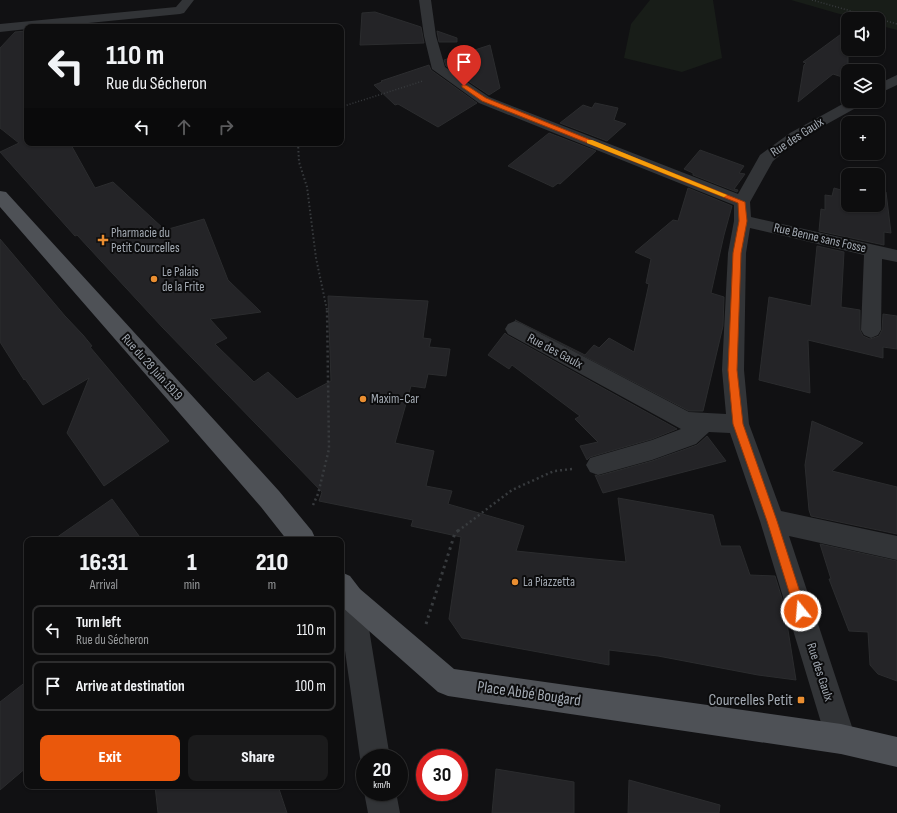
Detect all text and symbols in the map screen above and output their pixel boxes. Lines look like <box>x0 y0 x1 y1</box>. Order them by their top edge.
map controls <box>841 12 885 212</box>
button: sound <box>841 12 885 56</box>
text: 110 m <box>106 39 164 72</box>
icon: left <box>40 40 92 92</box>
pin <box>447 45 481 86</box>
icon: arrive <box>453 51 475 73</box>
button: layers <box>841 64 885 108</box>
text: Rue du Sécheron <box>106 73 207 94</box>
street label: Rue des Gaulx <box>767 114 827 160</box>
icon: left <box>131 116 153 138</box>
icon: ahead <box>173 116 195 138</box>
icon: right <box>215 116 237 138</box>
button: + <box>841 116 885 160</box>
button: − <box>841 168 885 212</box>
street label: Rue Benne sans Fosse <box>772 220 868 256</box>
place label: Pharmacie du Petit Courcelles <box>111 225 180 256</box>
marker: Pharmacie du Petit Courcelles <box>98 235 108 245</box>
place label: Le Palais de la Frite <box>162 264 204 295</box>
marker: Le Palais de la Frite <box>149 274 159 284</box>
street label: Rue des Gaulx <box>525 330 585 372</box>
street label: Rue du 28 Juin 1919 <box>118 331 186 404</box>
place label: Maxim-Car <box>371 391 419 407</box>
marker: Maxim-Car <box>358 394 368 404</box>
text: 16:31 <box>80 548 128 577</box>
text: 1 <box>187 548 197 577</box>
text: 210 <box>256 548 288 577</box>
place label: La Piazzetta <box>523 574 575 590</box>
text: Arrival <box>90 577 118 593</box>
text: min <box>184 577 200 593</box>
text: m <box>268 577 276 593</box>
marker: La Piazzetta <box>510 577 520 587</box>
position arrow <box>780 590 822 632</box>
text: Turn left <box>76 613 121 632</box>
icon: left <box>42 619 64 641</box>
text: 110 m <box>297 621 326 640</box>
text: Rue du Sécheron <box>76 632 149 648</box>
street label: Rue des Gaulx <box>803 641 837 703</box>
icon: arrive <box>42 675 64 697</box>
text: Arrive at destination <box>76 677 185 696</box>
text: 100 m <box>295 677 326 696</box>
street label: Place Abbé Bougard <box>476 677 582 711</box>
place label: Courcelles Petit <box>708 691 793 710</box>
marker: Courcelles Petit <box>796 695 806 705</box>
button: Exit <box>40 735 180 781</box>
button: Share <box>188 735 328 781</box>
speed limit sign: 30 <box>416 749 468 801</box>
text: 20 <box>373 758 391 782</box>
text: km/h <box>373 779 391 791</box>

